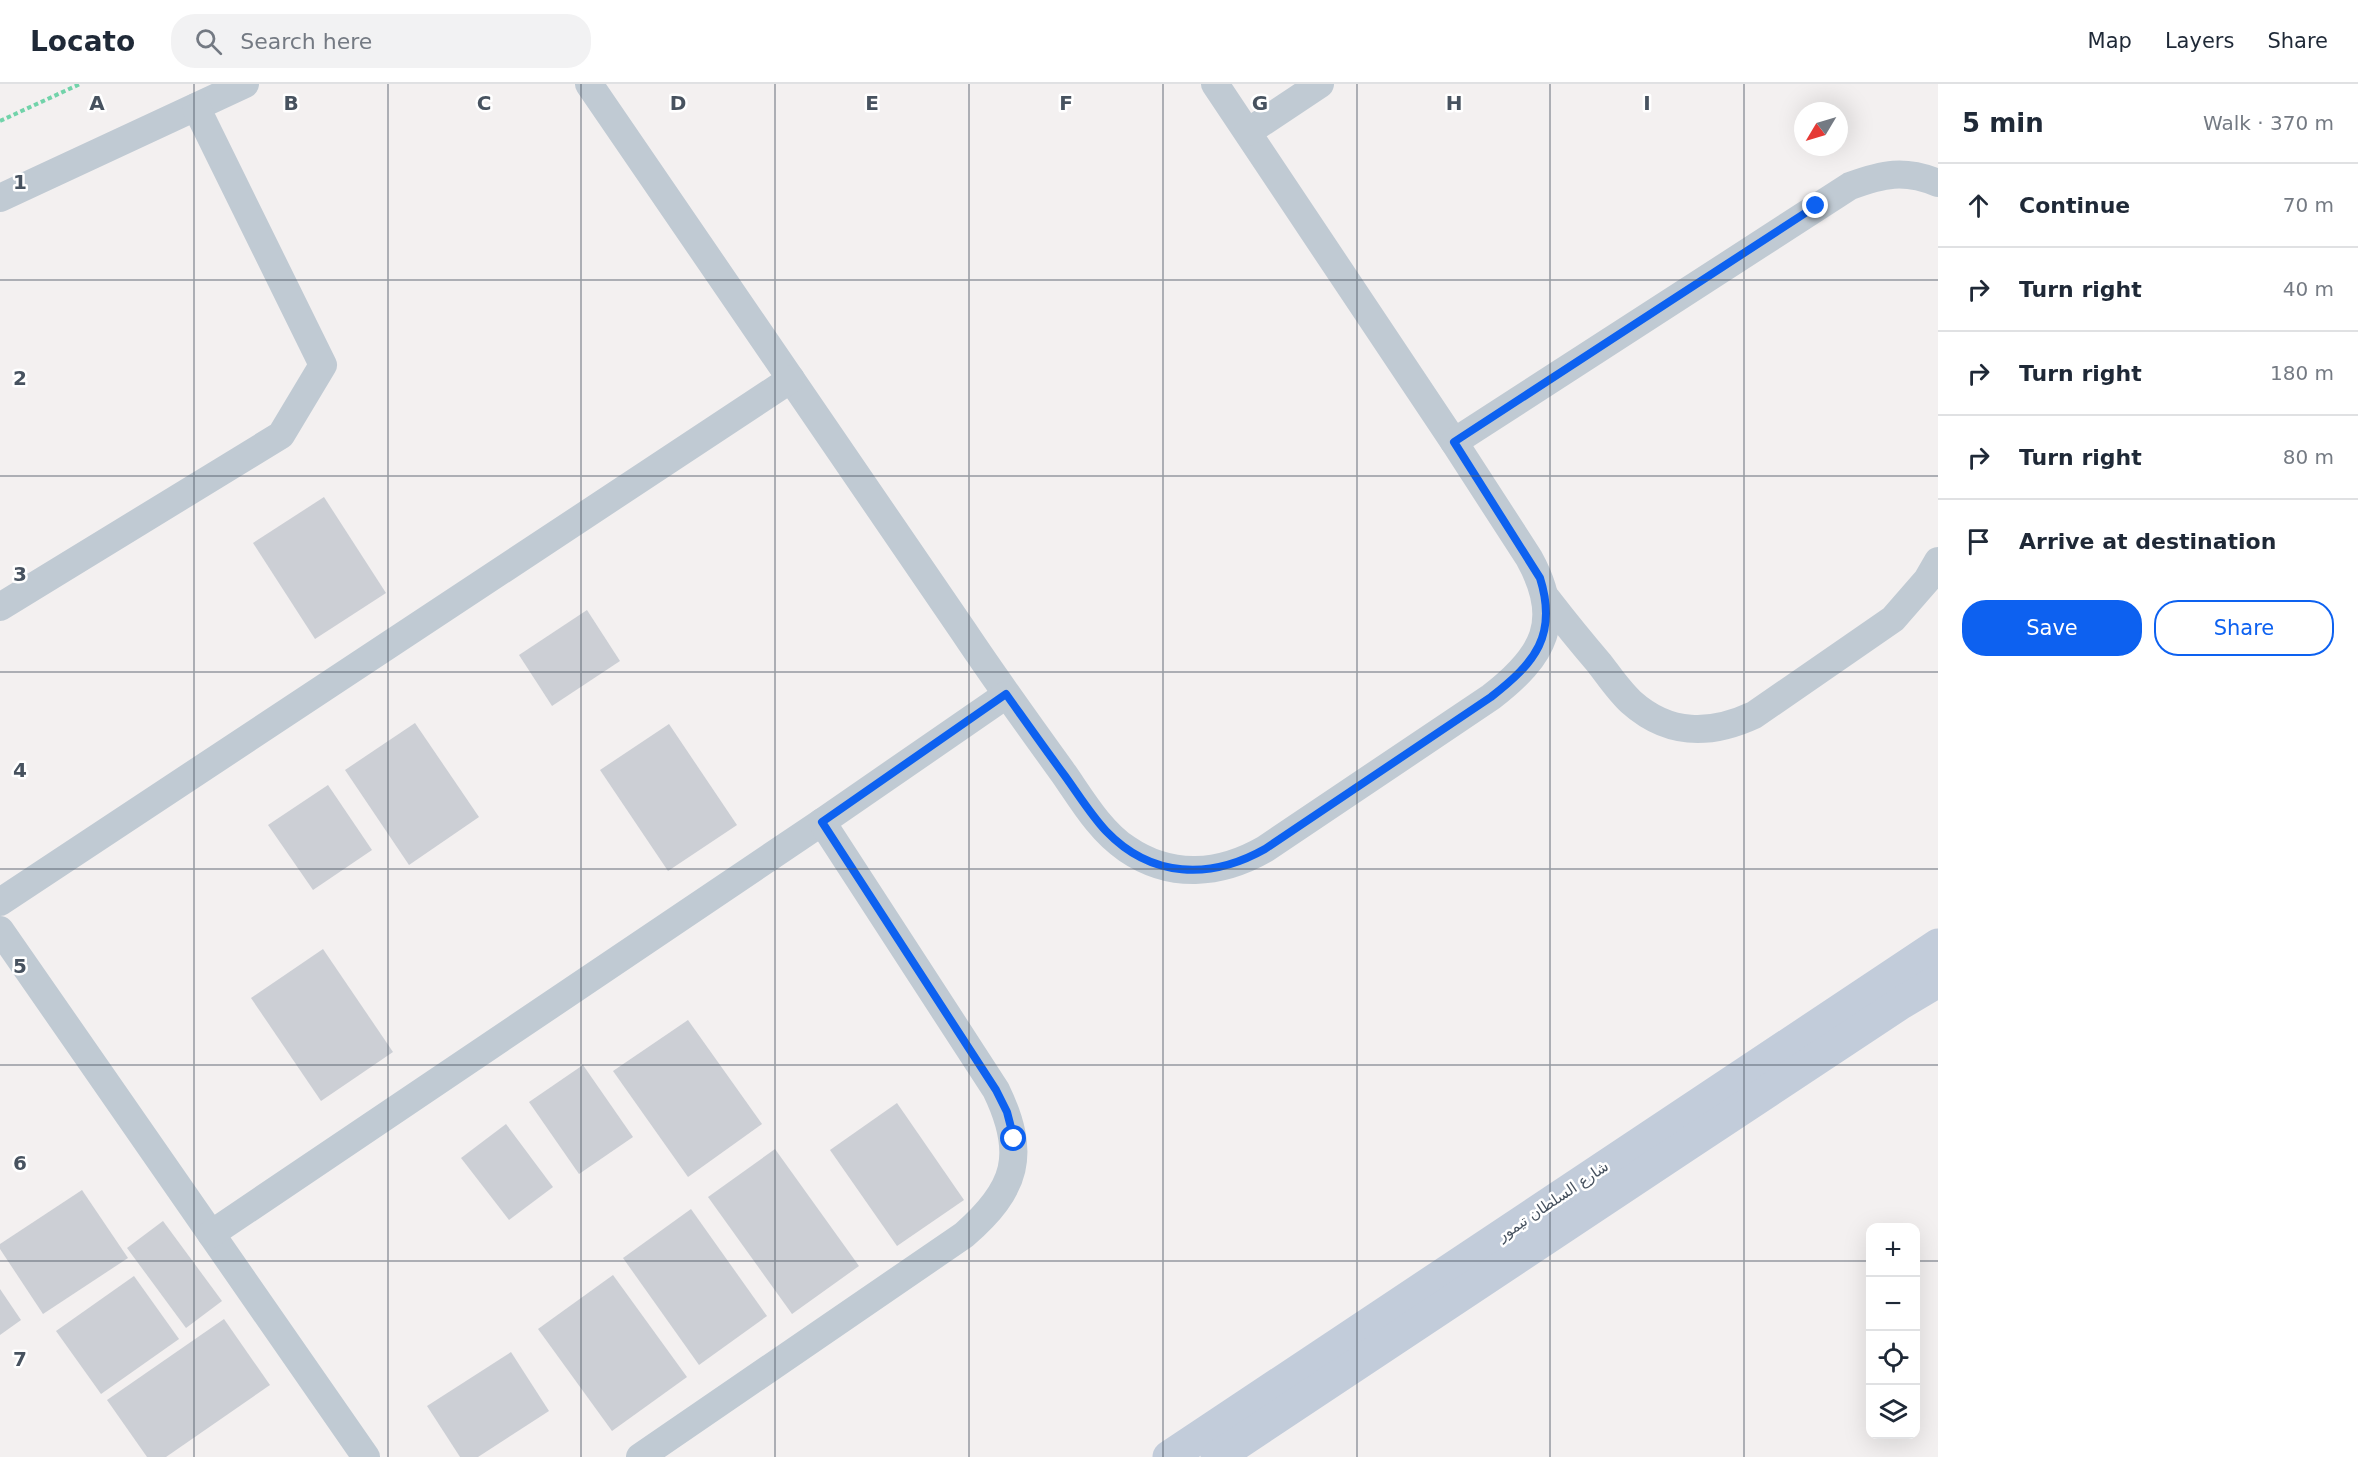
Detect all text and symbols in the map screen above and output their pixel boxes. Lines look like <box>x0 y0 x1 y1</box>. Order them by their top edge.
search box <box>171 14 591 68</box>
text: Locato <box>30 25 135 58</box>
icon: search <box>192 25 225 58</box>
text: Search here <box>240 29 372 54</box>
text: Map <box>2088 29 2132 53</box>
text: Layers <box>2165 29 2234 53</box>
text: Share <box>2267 29 2328 53</box>
text: A <box>89 91 105 115</box>
text: B <box>283 91 299 115</box>
text: C <box>477 91 491 115</box>
text: D <box>670 91 686 115</box>
text: E <box>865 91 879 115</box>
text: F <box>1059 91 1073 115</box>
text: G <box>1252 91 1268 115</box>
text: H <box>1446 91 1462 115</box>
text: I <box>1643 91 1651 115</box>
north arrow <box>1794 102 1848 156</box>
text: 5 min <box>1962 108 2044 138</box>
text: Walk · 370 m <box>2203 111 2334 135</box>
text: 1 <box>13 170 27 194</box>
icon: ahead <box>1962 189 1995 222</box>
route end <box>1802 192 1828 218</box>
text: Continue <box>2019 193 2130 218</box>
text: 70 m <box>2283 193 2334 217</box>
icon: right <box>1962 273 1995 306</box>
text: Turn right <box>2019 277 2142 302</box>
text: 40 m <box>2283 277 2334 301</box>
icon: right <box>1962 357 1995 390</box>
text: Turn right <box>2019 361 2142 386</box>
text: 180 m <box>2270 361 2334 385</box>
text: 2 <box>13 366 27 390</box>
icon: right <box>1962 441 1995 474</box>
text: Turn right <box>2019 445 2142 470</box>
text: 80 m <box>2283 445 2334 469</box>
icon: arrive <box>1962 525 1995 558</box>
text: Arrive at destination <box>2019 529 2276 554</box>
text: 3 <box>13 562 27 586</box>
button: Save <box>1962 600 2142 656</box>
button: Share <box>2154 600 2334 656</box>
text: 4 <box>13 758 27 782</box>
text: 5 <box>13 954 27 978</box>
route start <box>1000 1125 1026 1151</box>
text: 6 <box>13 1151 27 1175</box>
street label: شارع السلطان تيمور <box>1493 1157 1612 1245</box>
map controls <box>1866 1223 1920 1439</box>
button: + <box>1866 1223 1920 1277</box>
button: − <box>1866 1277 1920 1331</box>
button: locate <box>1866 1331 1920 1385</box>
text: 7 <box>13 1347 27 1371</box>
button: layers <box>1866 1385 1920 1439</box>

